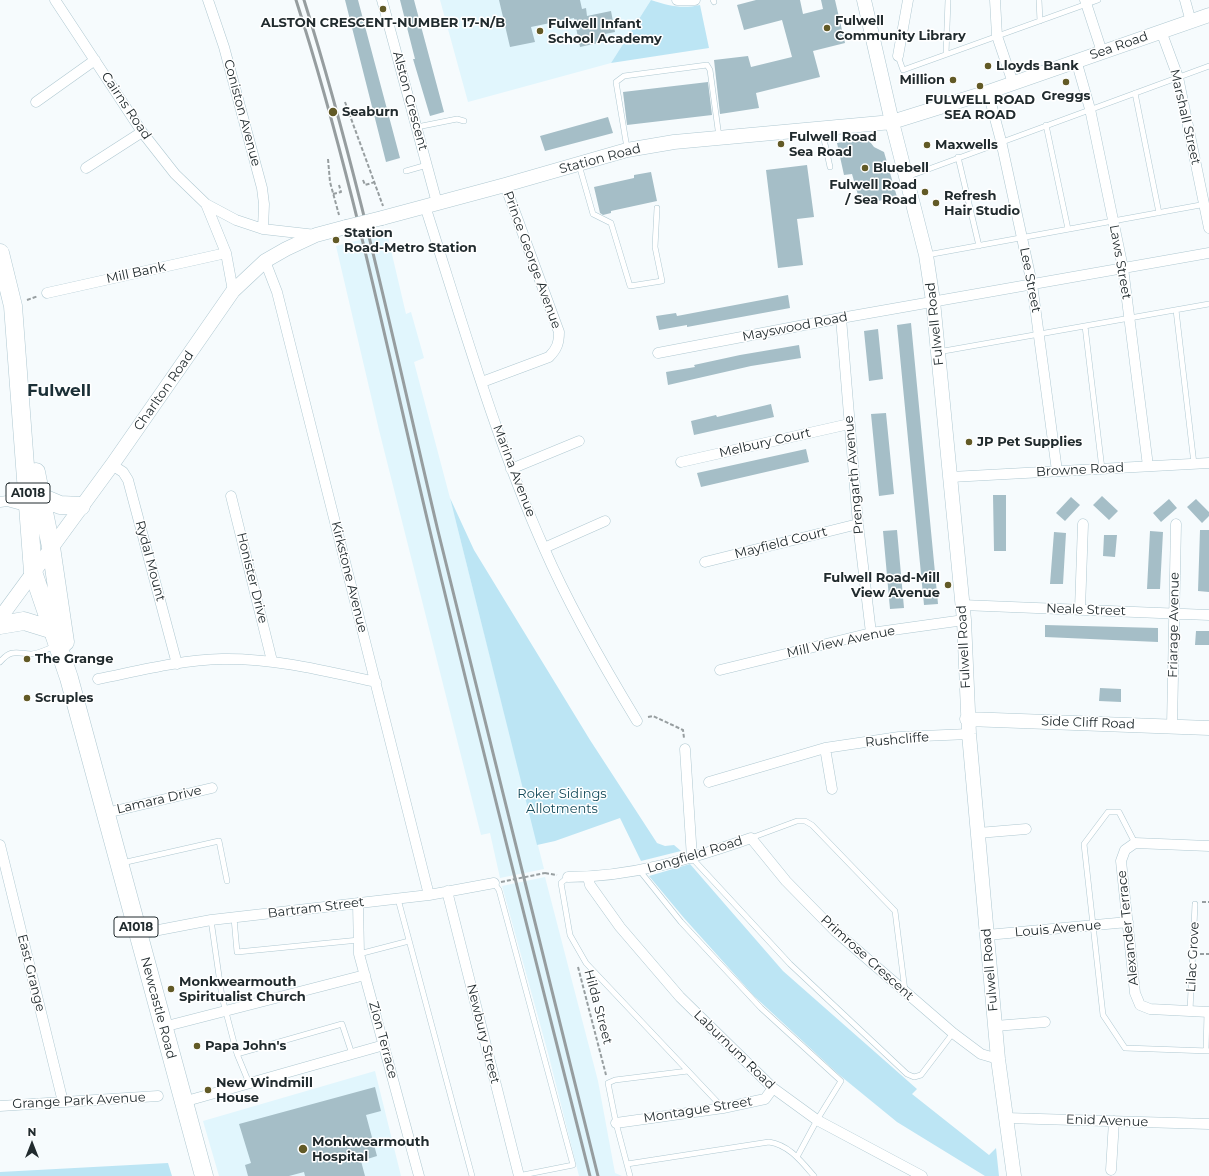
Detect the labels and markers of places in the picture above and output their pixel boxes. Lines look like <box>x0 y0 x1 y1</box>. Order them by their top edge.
marker: ALSTON CRESCENT-NUMBER 17-N/B <box>378 4 388 14</box>
place label: Fulwell Community Library <box>835 13 966 44</box>
place label: ALSTON CRESCENT-NUMBER 17-N/B <box>261 15 505 31</box>
place label: Fulwell Infant School Academy <box>548 16 662 47</box>
marker: Fulwell Community Library <box>822 23 832 33</box>
marker: Fulwell Infant School Academy <box>535 26 545 36</box>
place label: Lloyds Bank <box>996 58 1079 74</box>
marker: Lloyds Bank <box>983 61 993 71</box>
place label: Million <box>899 72 945 88</box>
marker: Million <box>948 75 958 85</box>
marker: Greggs <box>1061 77 1071 87</box>
marker: FULWELL ROAD SEA ROAD <box>975 81 985 91</box>
place label: Greggs <box>1042 88 1090 104</box>
place label: FULWELL ROAD SEA ROAD <box>925 92 1035 123</box>
place label: Seaburn <box>342 104 399 120</box>
marker: Seaburn <box>327 106 339 118</box>
place label: Fulwell Road Sea Road <box>789 129 877 160</box>
place label: Maxwells <box>935 137 998 153</box>
marker: Fulwell Road Sea Road <box>776 139 786 149</box>
marker: Maxwells <box>922 140 932 150</box>
place label: Bluebell <box>873 160 929 176</box>
marker: Bluebell <box>860 163 870 173</box>
place label: Fulwell Road / Sea Road <box>829 177 917 208</box>
marker: Fulwell Road / Sea Road <box>920 187 930 197</box>
place label: Refresh Hair Studio <box>944 188 1020 219</box>
marker: Refresh Hair Studio <box>931 198 941 208</box>
place label: Station Road-Metro Station <box>344 225 477 256</box>
marker: Station Road-Metro Station <box>331 235 341 245</box>
place label: JP Pet Supplies <box>977 434 1082 450</box>
marker: JP Pet Supplies <box>964 437 974 447</box>
place label: Fulwell Road-Mill View Avenue <box>823 570 940 601</box>
marker: Fulwell Road-Mill View Avenue <box>943 580 953 590</box>
place label: The Grange <box>35 651 113 667</box>
marker: The Grange <box>22 654 32 664</box>
place label: Scruples <box>35 690 93 706</box>
marker: Scruples <box>22 693 32 703</box>
place label: Monkwearmouth Spiritualist Church <box>179 974 306 1005</box>
marker: Monkwearmouth Spiritualist Church <box>166 984 176 994</box>
place label: Papa John's <box>205 1038 286 1054</box>
marker: Papa John's <box>192 1041 202 1051</box>
place label: New Windmill House <box>216 1075 313 1106</box>
marker: New Windmill House <box>203 1085 213 1095</box>
place label: Monkwearmouth Hospital <box>312 1134 429 1165</box>
marker: Monkwearmouth Hospital <box>297 1143 309 1155</box>

